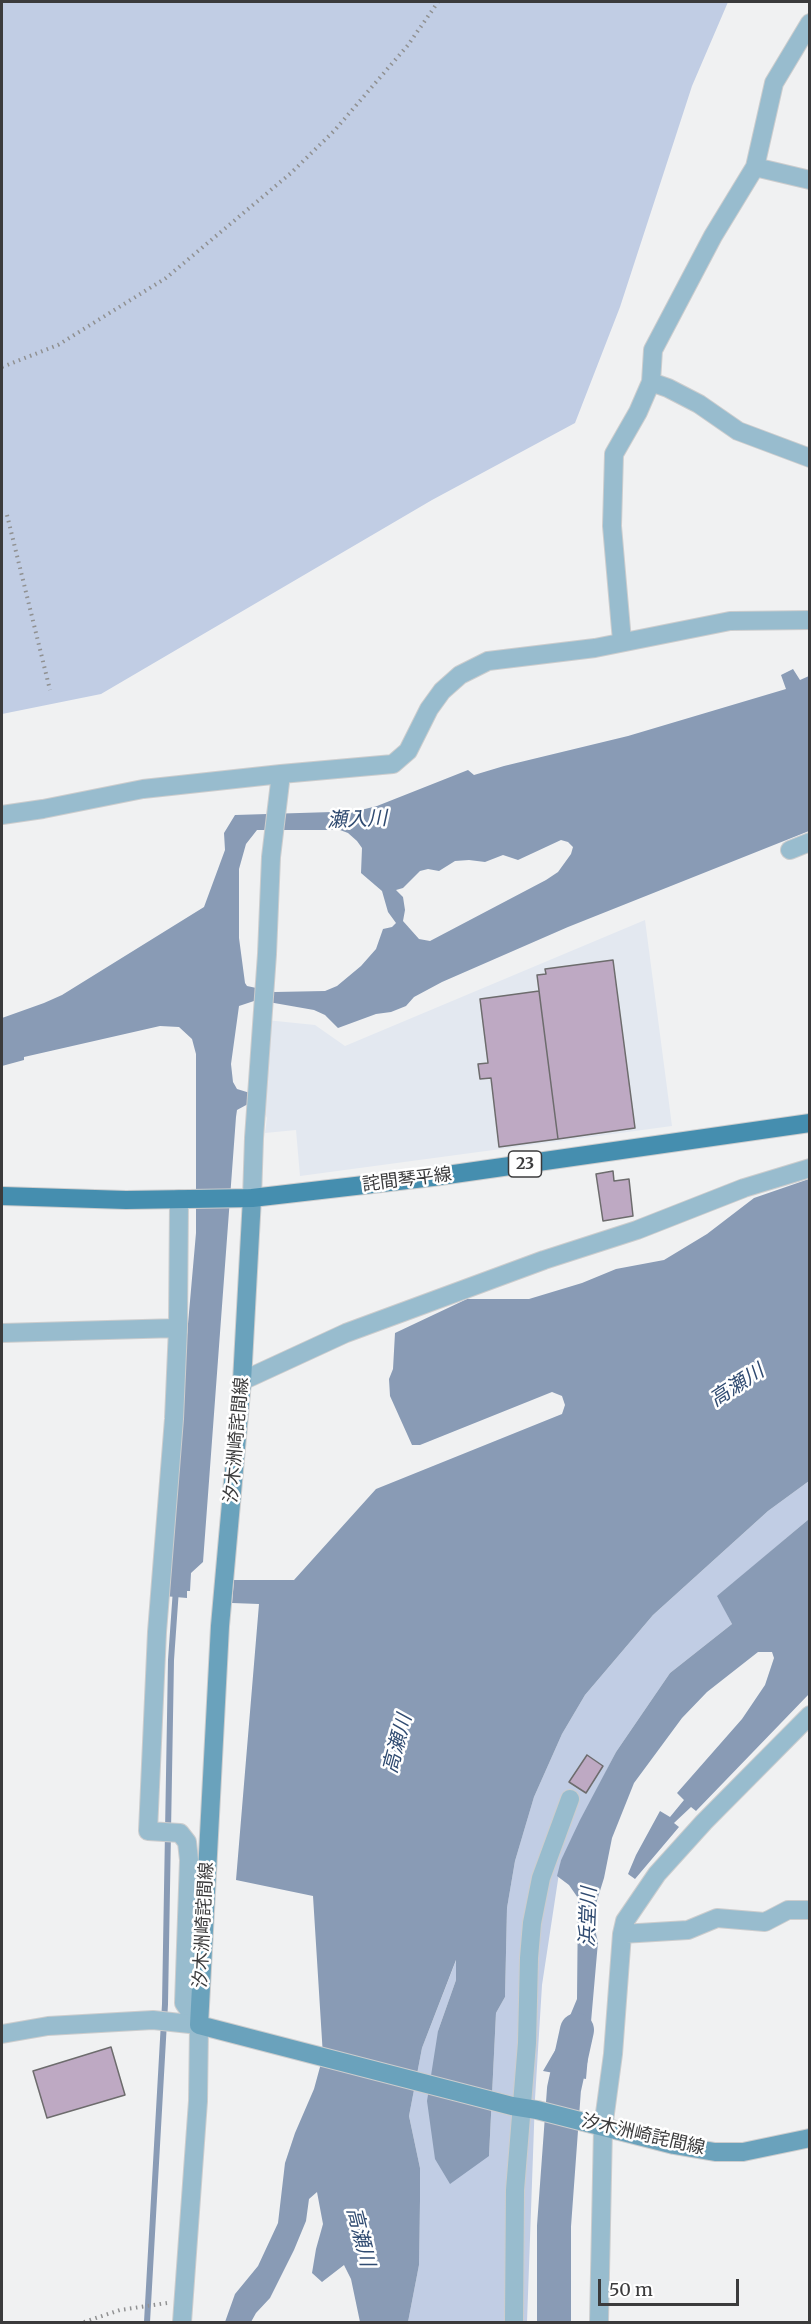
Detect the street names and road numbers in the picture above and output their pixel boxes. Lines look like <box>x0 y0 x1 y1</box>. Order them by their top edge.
road number: 23 <box>508 1151 542 1177</box>
street label: 詫間琴平線 <box>361 1164 453 1196</box>
street label: 汐木洲崎詫間線 <box>221 1376 253 1504</box>
street label: 汐木洲崎詫間線 <box>190 1862 218 1988</box>
street label: 汐木洲崎詫間線 <box>579 2110 707 2160</box>

